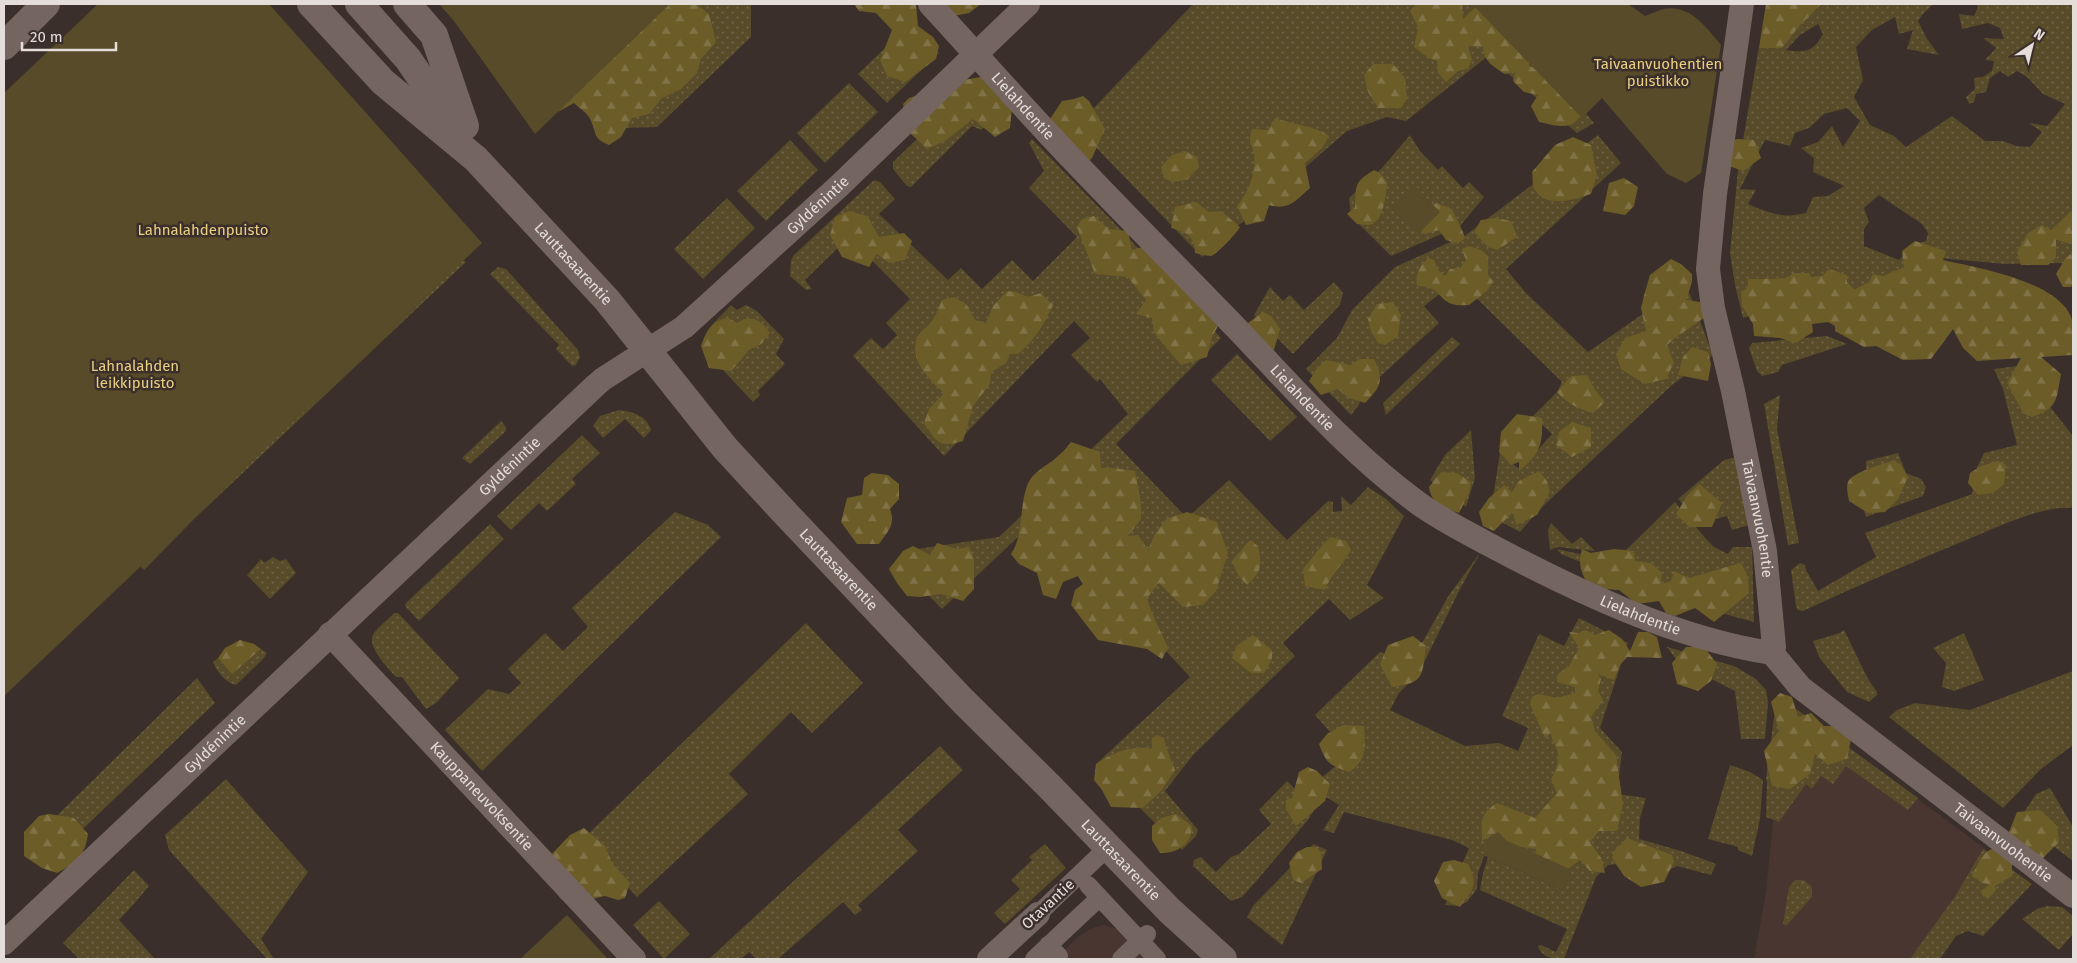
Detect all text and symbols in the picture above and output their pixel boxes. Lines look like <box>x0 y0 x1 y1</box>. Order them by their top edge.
scale bar <box>22 20 116 52</box>
north arrow <box>2007 20 2057 70</box>
text: N <box>2030 25 2048 44</box>
text: 20 m <box>30 28 63 46</box>
park label: Taivaanvuohentien puistikko <box>1594 55 1722 90</box>
street label: Lielahdentie <box>988 69 1058 144</box>
street label: Gyldénintie <box>783 172 853 238</box>
street label: Lauttasaarentie <box>531 219 616 309</box>
park label: Lahnalahdenpuisto <box>137 221 269 239</box>
park label: Lahnalahden leikkipuisto <box>91 357 179 392</box>
street label: Lielahdentie <box>1266 361 1338 435</box>
street label: Gyldénintie <box>475 433 544 500</box>
street label: Taivaanvuohentie <box>1738 458 1776 579</box>
street label: Lauttasaarentie <box>796 525 882 614</box>
street label: Lielahdentie <box>1597 591 1683 639</box>
street label: Gyldénintie <box>180 711 250 777</box>
street label: Kauppaneuvoksentie <box>426 738 537 854</box>
street label: Taivaanvuohentie <box>1950 799 2056 886</box>
street label: Lauttasaarentie <box>1077 816 1164 905</box>
street label: Otavantie <box>1018 875 1078 933</box>

